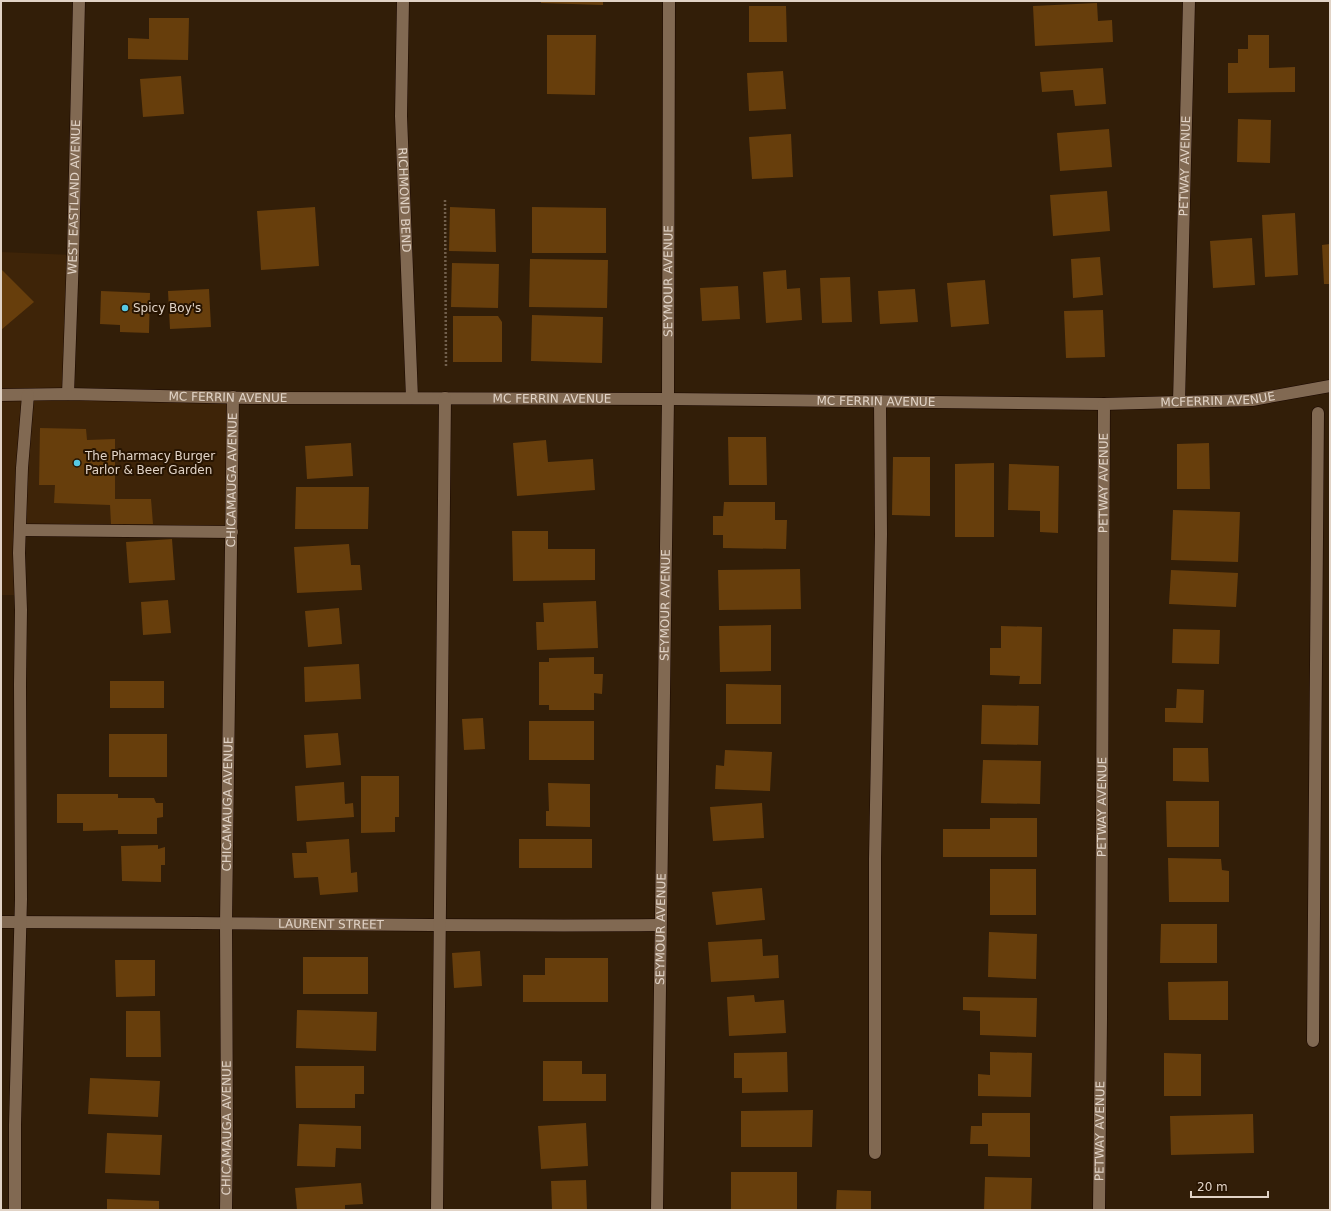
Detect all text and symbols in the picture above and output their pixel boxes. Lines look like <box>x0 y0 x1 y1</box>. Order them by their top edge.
street label: PETWAY AVENUE <box>1177 116 1193 216</box>
street label: WEST EASTLAND AVENUE <box>65 119 83 275</box>
street label: RICHMOND BEND <box>395 147 413 253</box>
street label: SEYMOUR AVENUE <box>661 225 675 337</box>
place label: Spicy Boy's <box>133 301 201 315</box>
marker: Spicy Boy's <box>120 303 130 313</box>
street label: MC FERRIN AVENUE <box>168 389 287 405</box>
street label: MCFERRIN AVENUE <box>1160 389 1276 409</box>
street label: MC FERRIN AVENUE <box>493 392 611 406</box>
street label: MC FERRIN AVENUE <box>816 394 935 409</box>
street label: CHICAMAUGA AVENUE <box>224 412 240 548</box>
street label: PETWAY AVENUE <box>1096 433 1111 533</box>
place label: The Pharmacy Burger Parlor & Beer Garden <box>84 449 215 477</box>
marker: The Pharmacy Burger Parlor & Beer Garden <box>72 458 82 468</box>
street label: SEYMOUR AVENUE <box>657 549 673 661</box>
street label: CHICAMAUGA AVENUE <box>220 736 235 872</box>
street label: PETWAY AVENUE <box>1095 757 1109 857</box>
street label: SEYMOUR AVENUE <box>653 873 669 985</box>
street label: LAURENT STREET <box>278 917 385 932</box>
street label: CHICAMAUGA AVENUE <box>219 1060 234 1196</box>
street label: PETWAY AVENUE <box>1092 1081 1107 1181</box>
scale bar <box>1191 1173 1268 1199</box>
text: 20 m <box>1197 1180 1228 1194</box>

